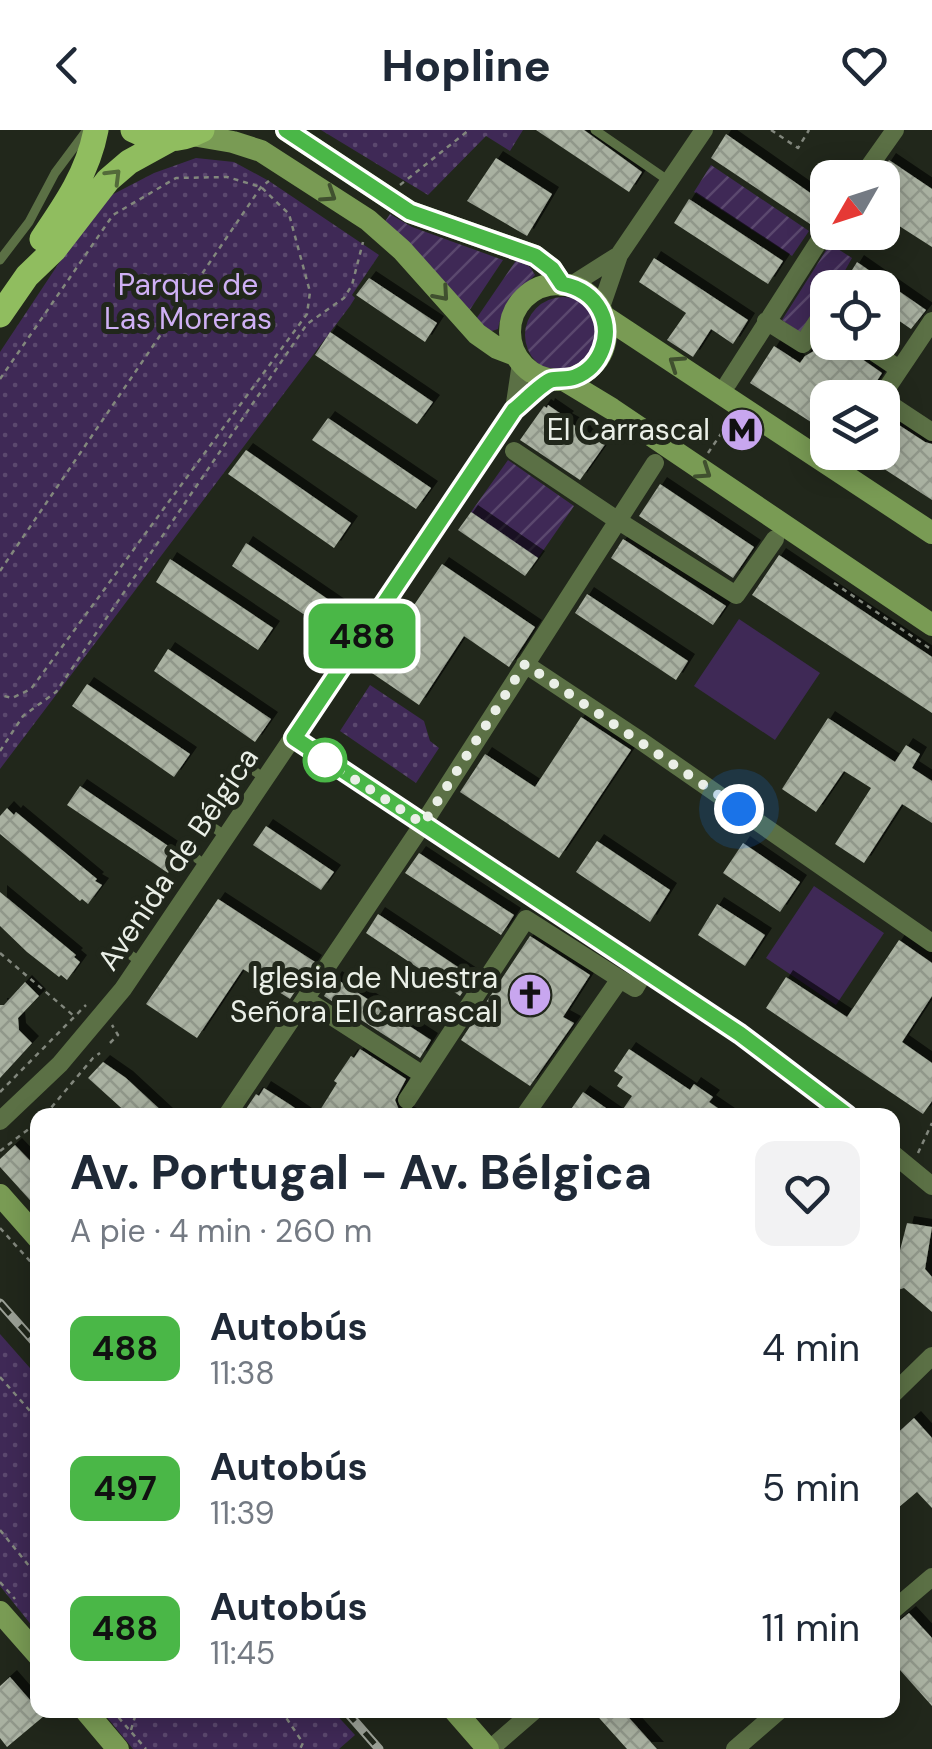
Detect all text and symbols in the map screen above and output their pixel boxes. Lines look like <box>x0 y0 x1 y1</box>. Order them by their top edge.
text: Hopline <box>381 36 551 95</box>
icon: back <box>40 38 95 93</box>
icon: heart <box>837 38 892 93</box>
north arrow <box>810 160 900 250</box>
map controls <box>810 160 900 470</box>
one-way arrow <box>102 170 120 188</box>
one-way arrow <box>318 183 337 201</box>
park label: Parque de Las Moreras <box>104 265 272 338</box>
button: locate <box>810 270 900 360</box>
one-way arrow <box>430 283 448 301</box>
one-way arrow <box>668 357 687 375</box>
button: layers <box>810 380 900 470</box>
metro station icon: El Carrascal <box>719 407 765 453</box>
place label: El Carrascal <box>547 410 710 449</box>
one-way arrow <box>692 460 711 478</box>
line badge: 488 <box>304 604 420 668</box>
text: 488 <box>328 613 396 659</box>
unlabelled marker <box>304 739 346 781</box>
street label: Avenida de Bélgica <box>88 740 267 978</box>
your location <box>714 784 764 834</box>
place label: Iglesia de Nuestra Señora El Carrascal <box>230 958 498 1031</box>
church icon: Iglesia de Nuestra Señora El Carrascal <box>507 972 553 1018</box>
text: Av. Portugal - Av. Bélgica <box>70 1141 652 1204</box>
button: heart <box>755 1141 860 1246</box>
text: A pie · 4 min · 260 m <box>70 1210 372 1252</box>
text: Autobús <box>210 1302 368 1352</box>
text: 4 min <box>762 1323 860 1373</box>
text: 488 <box>91 1325 159 1371</box>
text: 11:38 <box>210 1352 275 1394</box>
text: Autobús <box>210 1442 368 1492</box>
text: 5 min <box>762 1463 860 1513</box>
text: 497 <box>93 1465 157 1511</box>
text: 11:39 <box>210 1492 275 1534</box>
text: Autobús <box>210 1582 368 1632</box>
text: 11 min <box>761 1603 860 1653</box>
text: 488 <box>91 1605 159 1651</box>
text: 11:45 <box>210 1632 275 1674</box>

